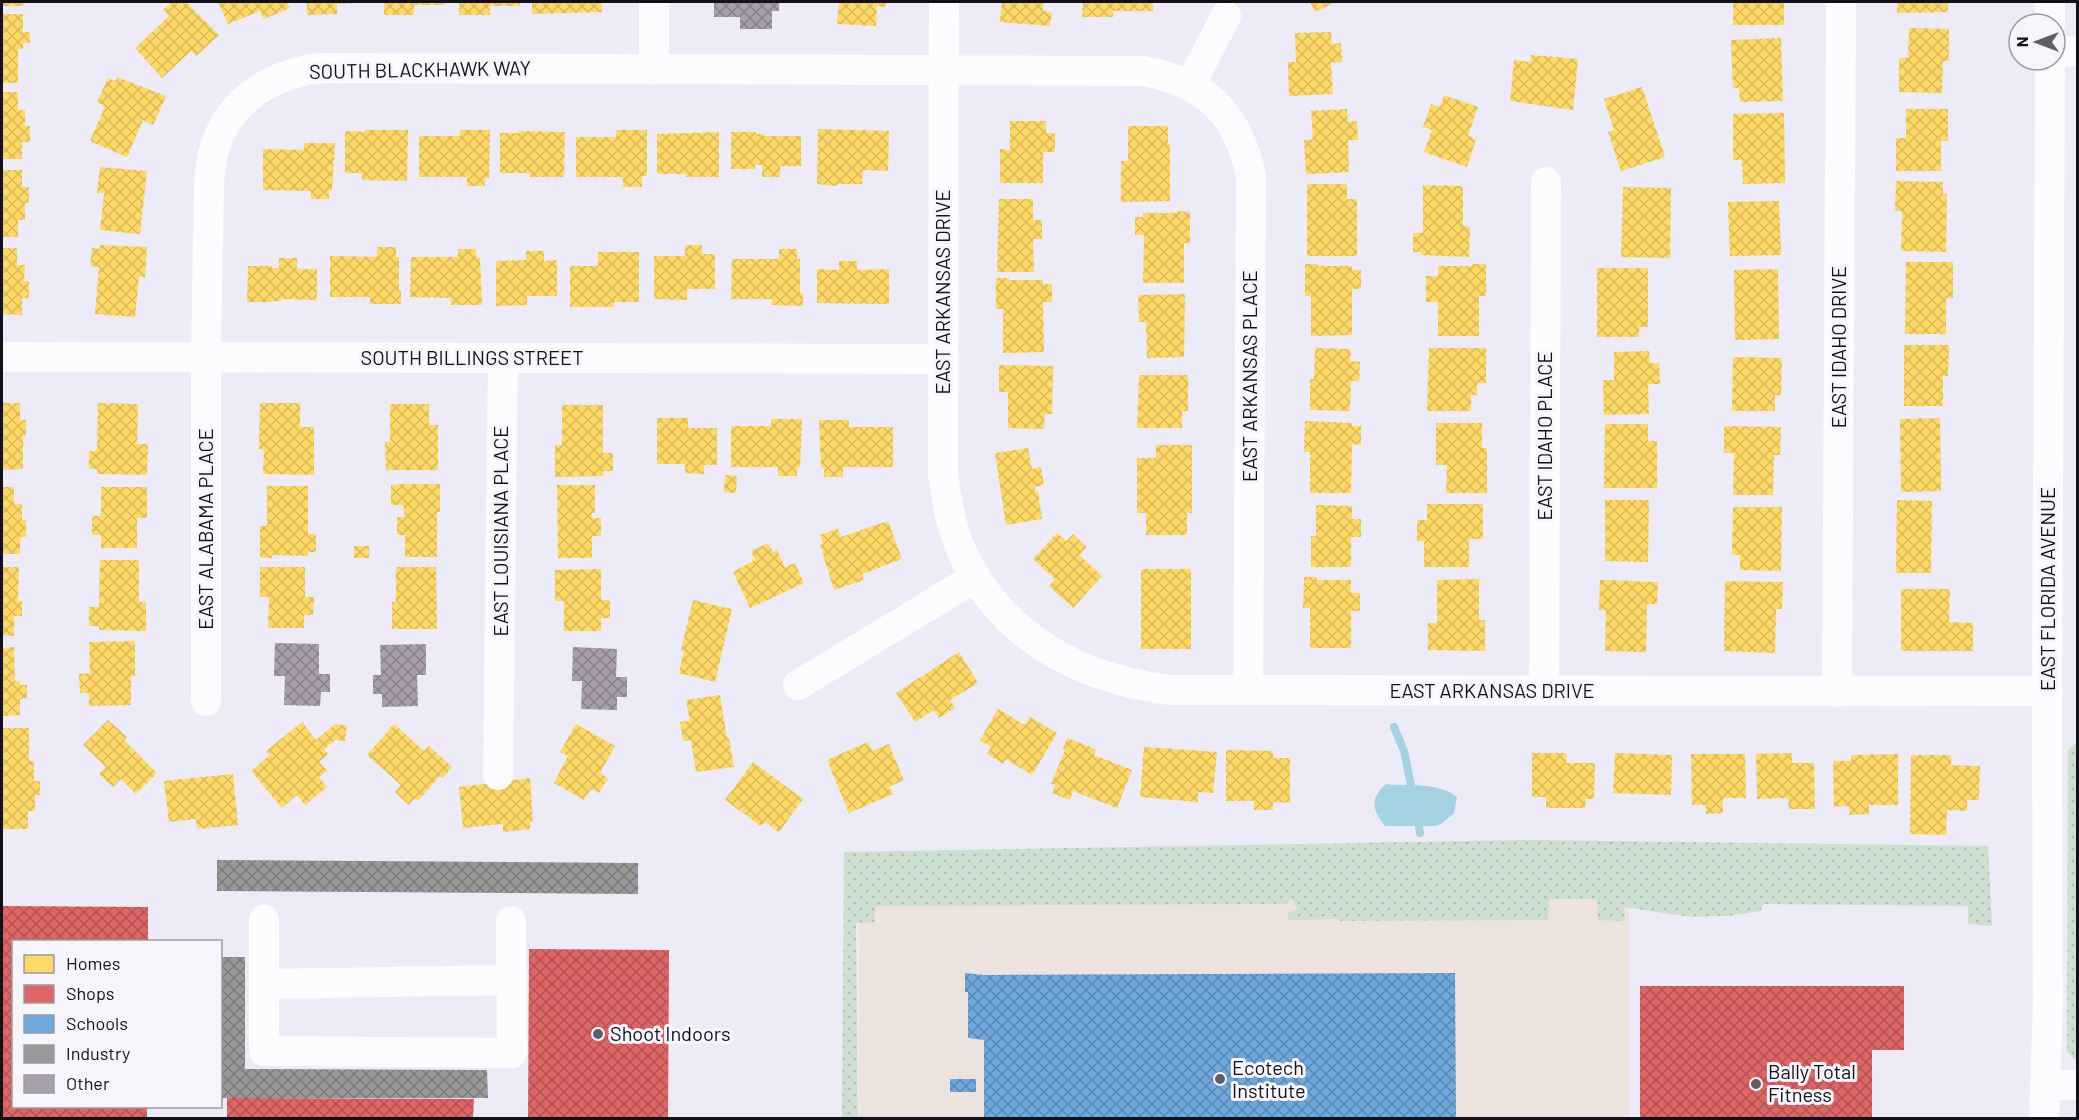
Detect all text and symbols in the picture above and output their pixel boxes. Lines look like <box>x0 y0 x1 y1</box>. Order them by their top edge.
north arrow <box>2007 12 2067 72</box>
text: N <box>2012 37 2031 47</box>
street label: SOUTH BLACKHAWK WAY <box>309 55 531 83</box>
street label: EAST ARKANSAS DRIVE <box>930 189 954 395</box>
street label: EAST IDAHO DRIVE <box>1826 266 1850 428</box>
street label: EAST ARKANSAS PLACE <box>1237 270 1261 482</box>
street label: SOUTH BILLINGS STREET <box>360 345 584 369</box>
street label: EAST IDAHO PLACE <box>1532 351 1556 521</box>
street label: EAST LOUISIANA PLACE <box>488 426 512 636</box>
street label: EAST ALABAMA PLACE <box>193 428 217 630</box>
street label: EAST FLORIDA AVENUE <box>2035 487 2059 691</box>
street label: EAST ARKANSAS DRIVE <box>1389 678 1595 702</box>
legend <box>12 940 222 1108</box>
text: Homes <box>66 952 120 974</box>
text: Shops <box>66 982 115 1004</box>
text: Schools <box>66 1012 128 1034</box>
place label: Shoot Indoors <box>610 1021 731 1045</box>
marker: Shoot Indoors <box>591 1027 605 1041</box>
text: Industry <box>66 1042 130 1064</box>
place label: Ecotech Institute <box>1232 1055 1306 1102</box>
place label: Bally Total Fitness <box>1768 1059 1856 1106</box>
text: Other <box>66 1072 110 1094</box>
marker: Ecotech Institute <box>1213 1072 1227 1086</box>
marker: Bally Total Fitness <box>1749 1077 1763 1091</box>

